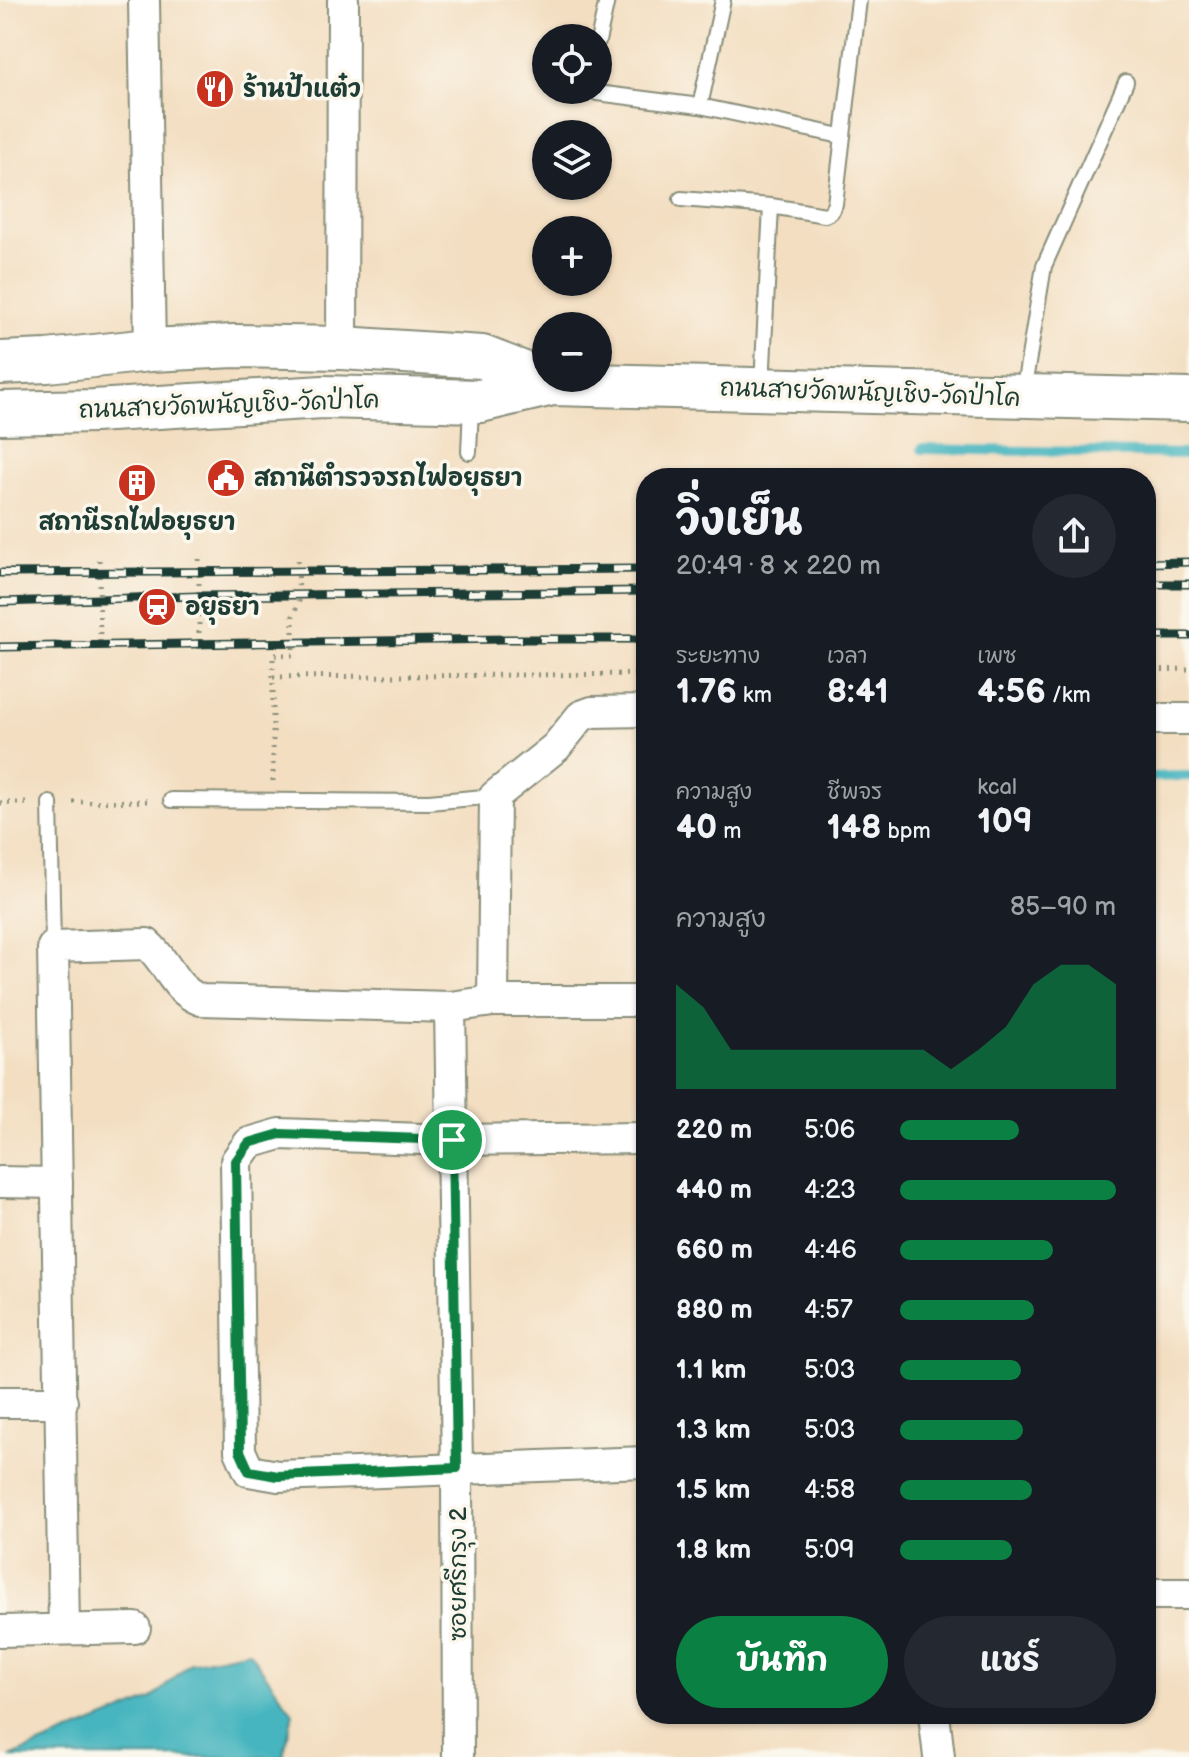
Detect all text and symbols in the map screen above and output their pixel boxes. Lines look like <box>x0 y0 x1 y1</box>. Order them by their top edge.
map controls <box>532 24 612 392</box>
button: locate <box>532 24 612 104</box>
restaurant icon: ร้านป้าแต๋ว <box>194 68 236 110</box>
place label: ร้านป้าแต๋ว <box>243 72 361 104</box>
button: layers <box>532 120 612 200</box>
button: + <box>532 216 612 296</box>
button: − <box>532 312 612 392</box>
street label: ถนนสายวัดพนัญเชิง-วัดป่าโค <box>719 371 1021 413</box>
street label: ถนนสายวัดพนัญเชิง-วัดป่าโค <box>78 383 380 425</box>
public building icon: สถานีตำรวจรถไฟอยุธยา <box>205 457 247 499</box>
place label: สถานีตำรวจรถไฟอยุธยา <box>254 461 522 496</box>
building icon: สถานีรถไฟอยุธยา <box>116 462 158 504</box>
text: วิ่งเย็น <box>676 494 803 547</box>
button: share <box>1032 494 1116 578</box>
place label: สถานีรถไฟอยุธยา <box>39 505 235 540</box>
text: 20:49 · 8 × 220 m <box>676 551 881 582</box>
station icon: อยุธยา <box>136 586 178 628</box>
place label: อยุธยา <box>185 593 259 625</box>
text: ระยะทาง <box>676 643 760 670</box>
text: เวลา <box>827 643 867 670</box>
text: เพซ <box>977 643 1017 670</box>
text: 1.76 <box>676 671 737 712</box>
text: 8:41 <box>827 671 889 712</box>
text: 4:56 <box>977 671 1046 712</box>
text: km <box>737 682 772 709</box>
text: /km <box>1046 682 1091 709</box>
text: kcal <box>977 774 1017 801</box>
text: ความสูง <box>676 779 752 806</box>
text: ชีพจร <box>827 779 882 806</box>
text: 109 <box>977 801 1033 842</box>
text: 40 <box>676 807 717 848</box>
text: 148 <box>827 807 881 848</box>
text: m <box>717 818 741 845</box>
text: bpm <box>881 818 931 845</box>
text: 85–90 m <box>1010 892 1116 923</box>
text: ความสูง <box>676 904 766 935</box>
pin <box>418 1106 486 1174</box>
text: 220 m <box>676 1115 752 1146</box>
text: 5:06 <box>804 1115 855 1146</box>
icon: arrive <box>430 1118 474 1162</box>
text: 440 m <box>676 1175 752 1206</box>
text: 4:23 <box>804 1175 856 1206</box>
text: 660 m <box>676 1235 753 1266</box>
text: 4:46 <box>804 1235 857 1266</box>
text: 880 m <box>676 1295 753 1326</box>
text: 4:57 <box>804 1295 853 1326</box>
text: 1.1 km <box>676 1355 746 1386</box>
text: 5:03 <box>804 1355 855 1386</box>
text: 1.3 km <box>676 1415 751 1446</box>
text: 5:03 <box>804 1415 855 1446</box>
text: 1.5 km <box>676 1475 751 1506</box>
text: 4:58 <box>804 1475 855 1506</box>
street label: ซอยศรีกรุง 2 <box>443 1507 476 1641</box>
text: 1.8 km <box>676 1535 751 1566</box>
text: 5:09 <box>804 1535 854 1566</box>
button: บันทึก <box>676 1616 888 1708</box>
button: แชร์ <box>904 1616 1116 1708</box>

